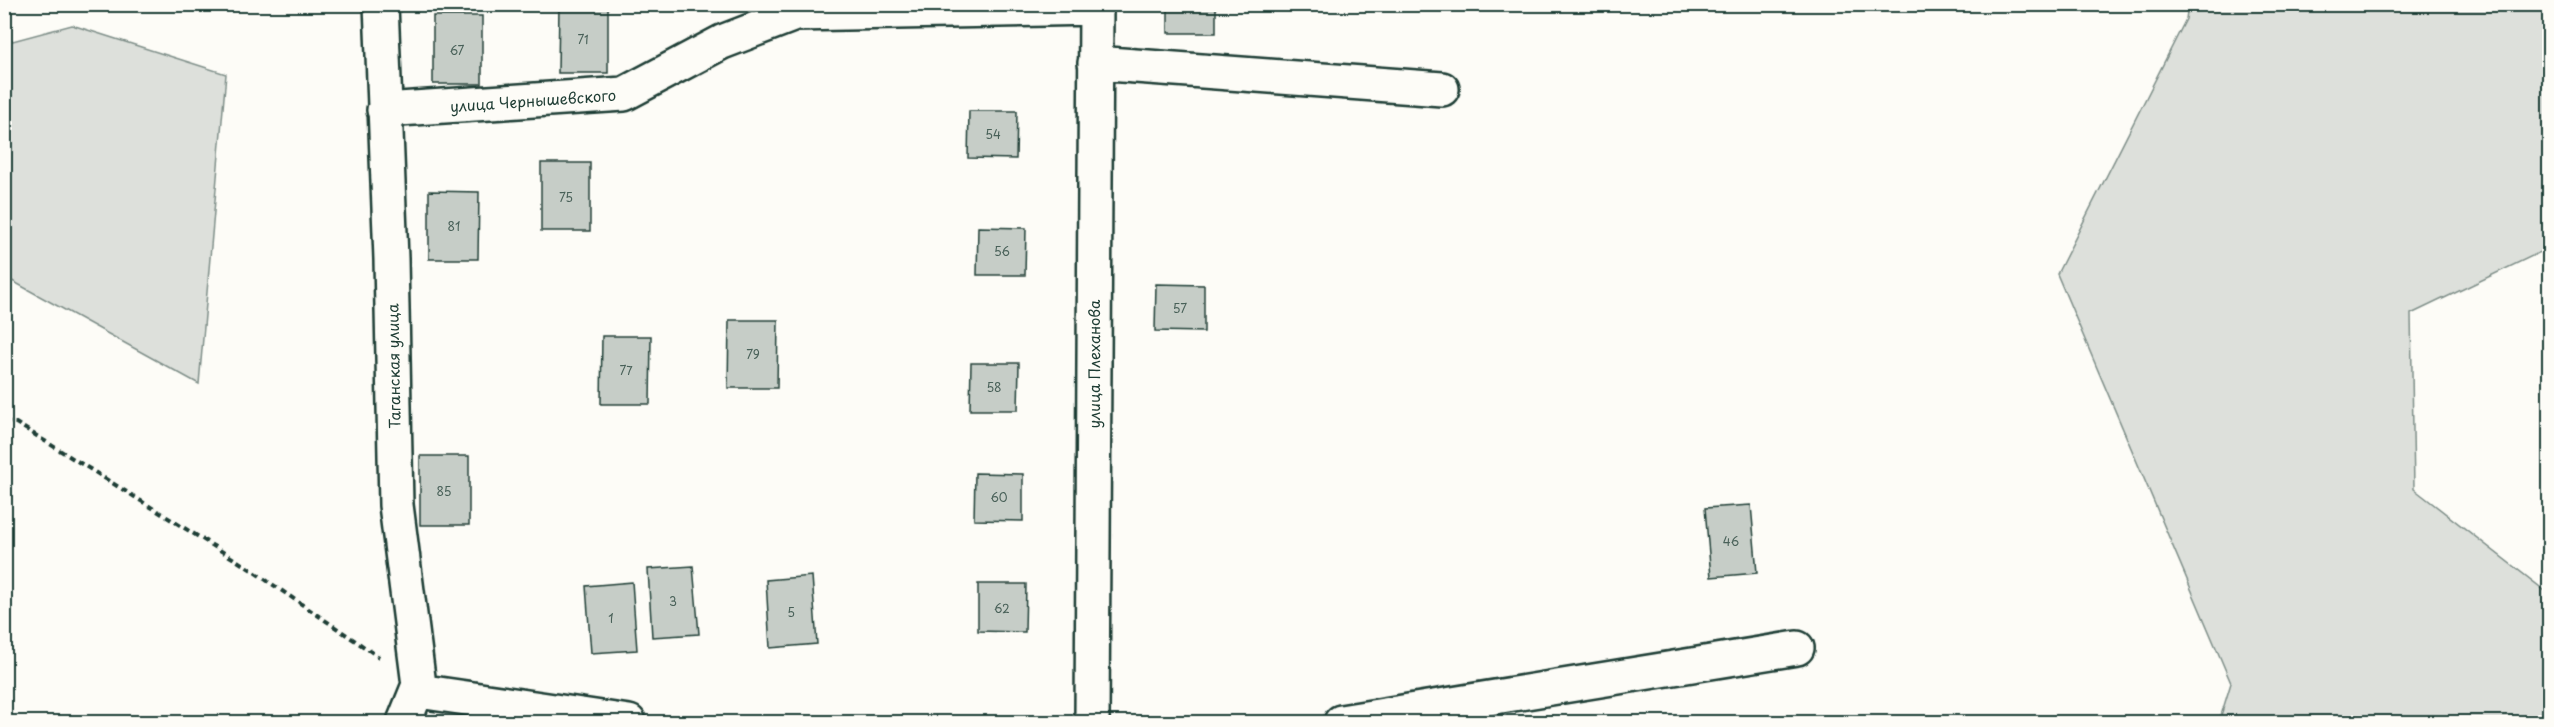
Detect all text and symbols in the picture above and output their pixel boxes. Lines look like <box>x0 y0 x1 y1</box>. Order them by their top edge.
house number: 71 <box>577 30 589 48</box>
house number: 67 <box>450 41 465 59</box>
street label: улица Чернышевского <box>449 83 617 117</box>
house number: 54 <box>985 125 1001 143</box>
house number: 75 <box>559 188 573 206</box>
house number: 81 <box>448 217 460 235</box>
house number: 56 <box>994 242 1010 260</box>
street label: улица Плеханова <box>1082 299 1105 428</box>
house number: 57 <box>1173 299 1187 317</box>
street label: Таганская улица <box>380 303 406 429</box>
house number: 79 <box>746 345 760 363</box>
house number: 77 <box>619 361 633 379</box>
house number: 58 <box>986 378 1002 396</box>
house number: 85 <box>437 482 451 500</box>
house number: 60 <box>990 488 1008 506</box>
house number: 46 <box>1723 532 1739 550</box>
house number: 3 <box>669 592 677 610</box>
house number: 62 <box>994 599 1010 617</box>
house number: 5 <box>787 603 795 621</box>
house number: 1 <box>608 609 614 627</box>

